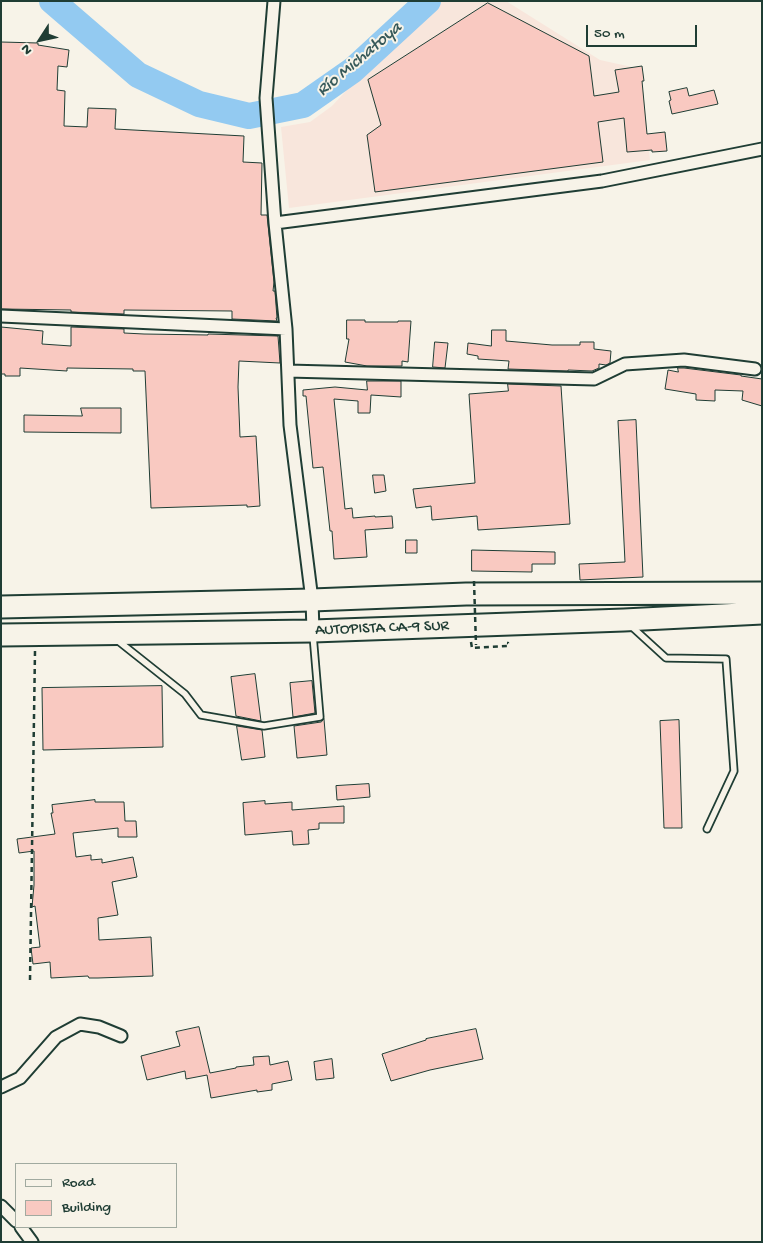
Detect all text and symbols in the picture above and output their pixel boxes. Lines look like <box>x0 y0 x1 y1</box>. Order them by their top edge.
north arrow <box>15 15 65 65</box>
scale bar <box>588 15 699 47</box>
water label: Río Michatoya <box>313 18 407 102</box>
text: 50 m <box>594 25 625 43</box>
text: N <box>18 40 37 58</box>
street label: AUTOPISTA CA-9 SUR <box>315 617 449 641</box>
legend <box>15 1163 178 1228</box>
text: Road <box>62 1174 95 1192</box>
text: Building <box>62 1199 111 1217</box>

